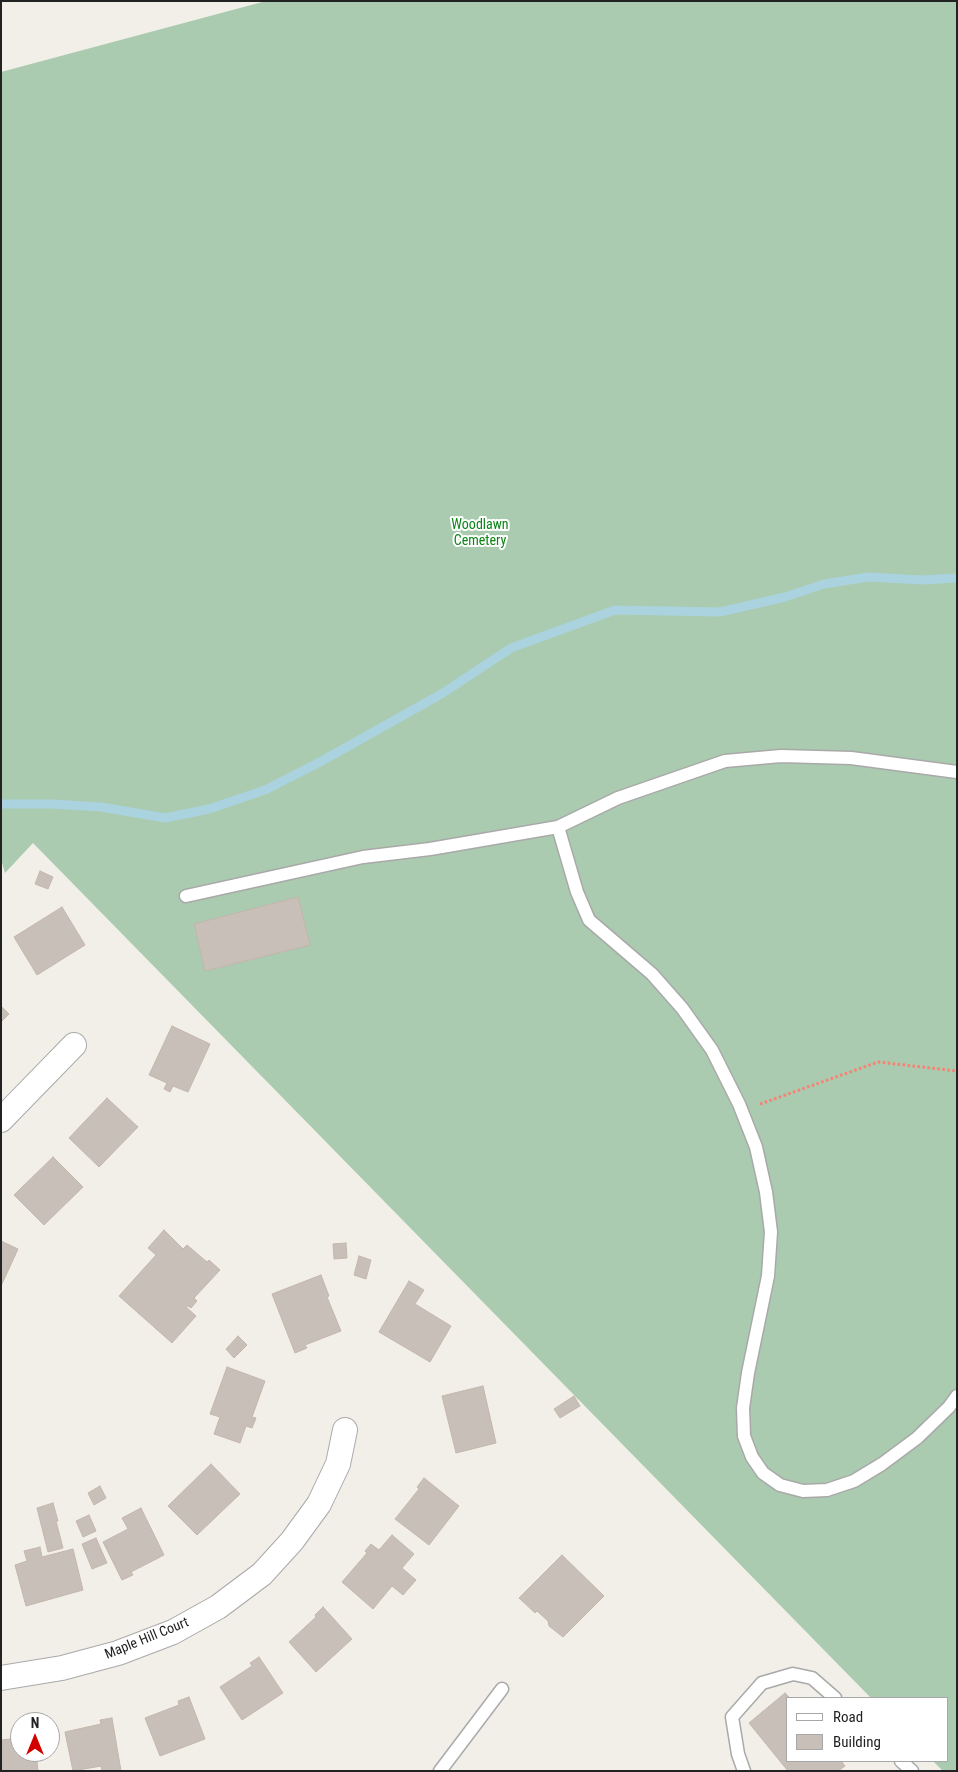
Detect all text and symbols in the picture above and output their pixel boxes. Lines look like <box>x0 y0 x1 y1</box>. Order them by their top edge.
park label: Woodlawn Cemetery <box>451 517 509 550</box>
street label: Maple Hill Court <box>103 1615 191 1663</box>
legend <box>786 1697 948 1762</box>
text: Road <box>833 1708 863 1726</box>
north arrow <box>10 1712 60 1762</box>
text: N <box>31 1715 39 1731</box>
text: Building <box>833 1733 881 1751</box>

